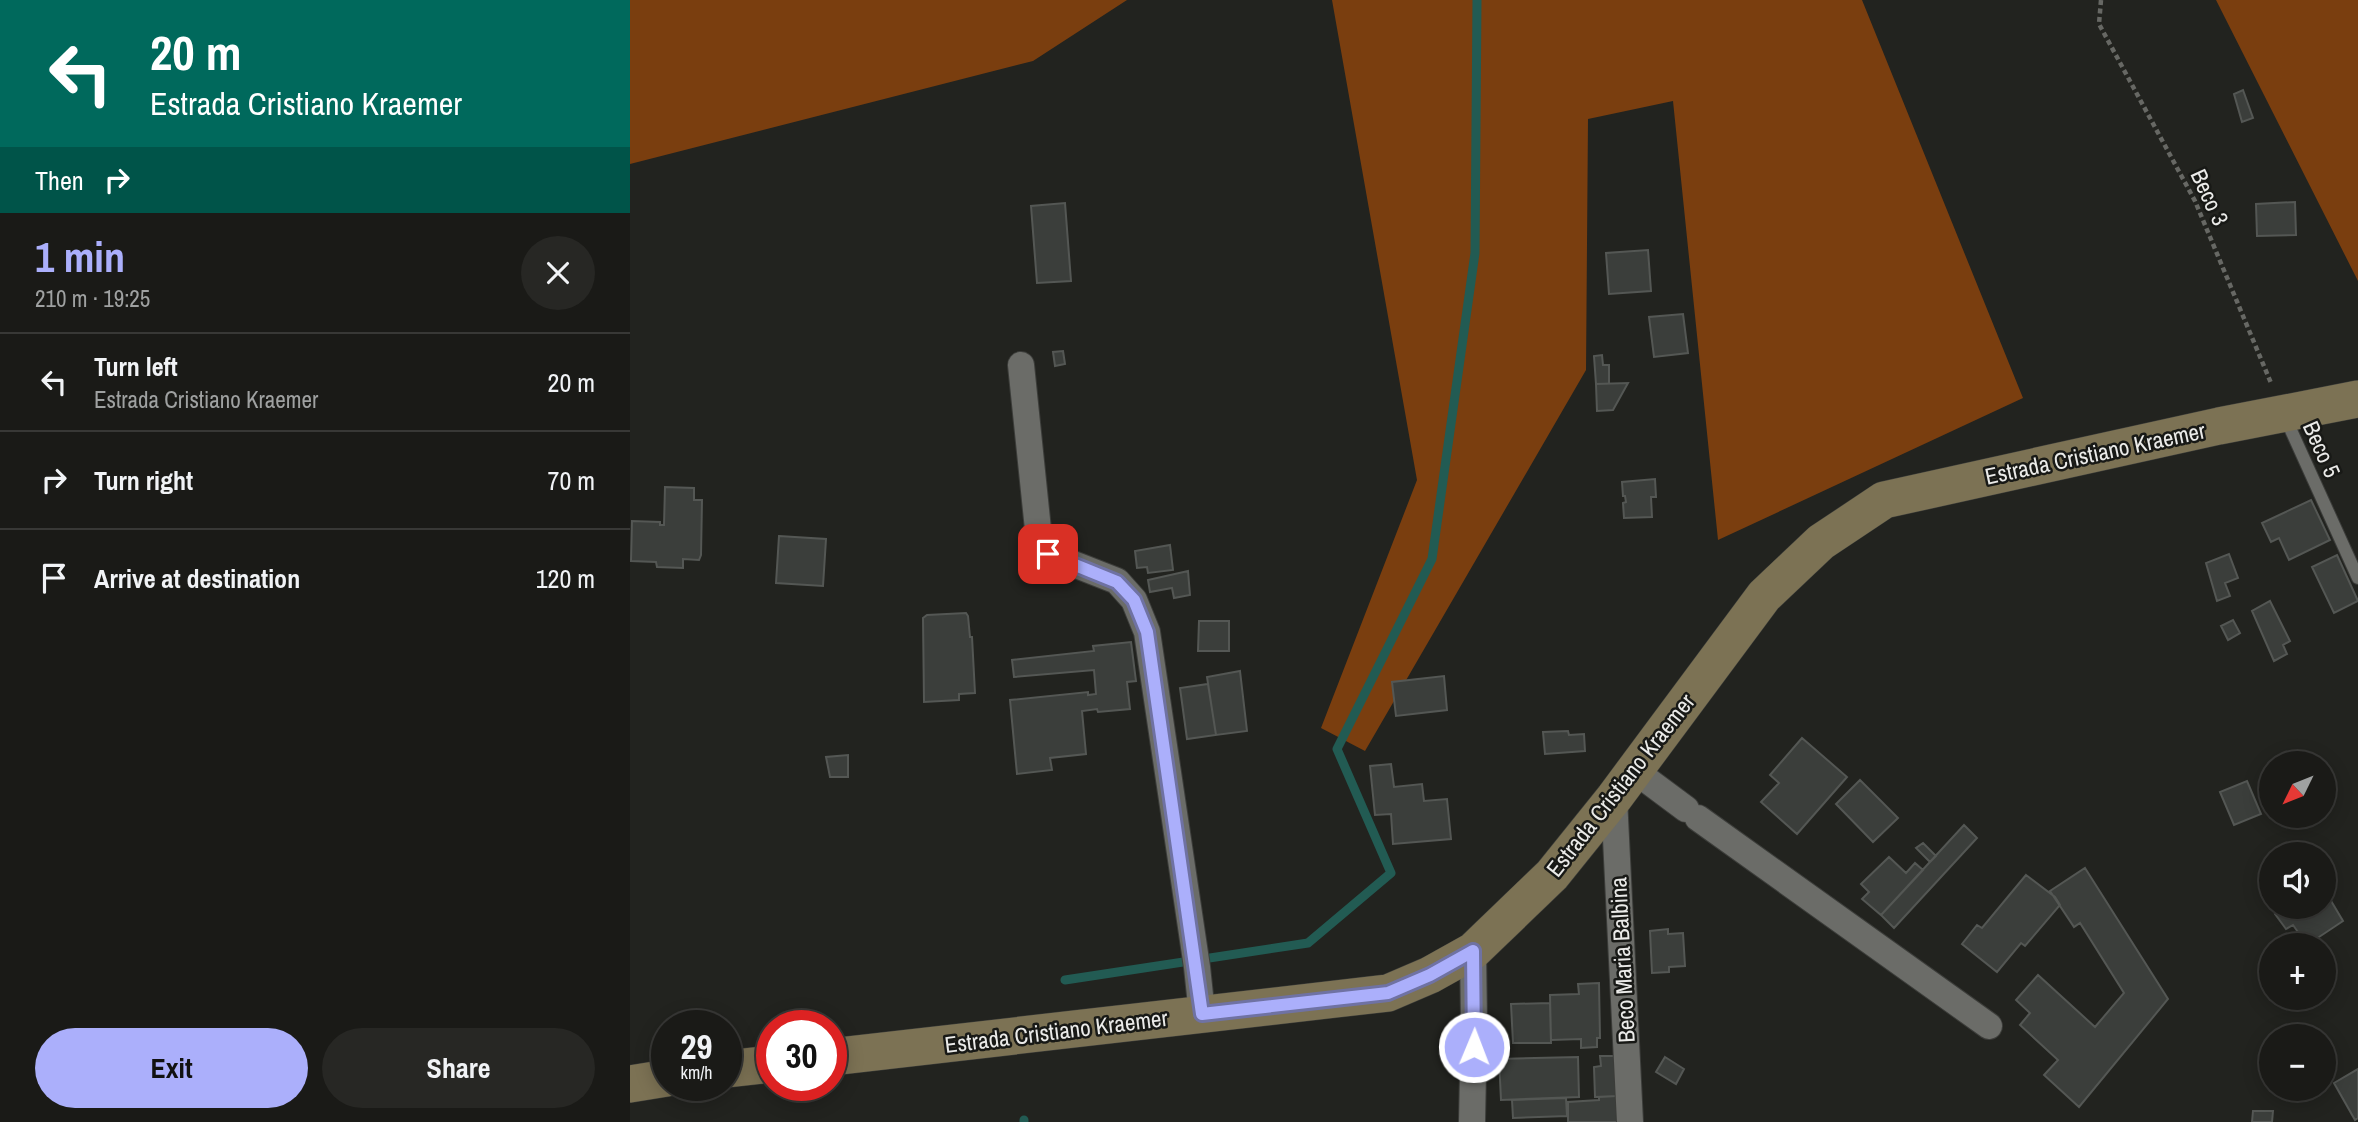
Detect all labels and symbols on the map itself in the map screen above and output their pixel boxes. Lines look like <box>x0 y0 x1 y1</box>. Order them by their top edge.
street label: Beco 3 <box>2184 164 2236 230</box>
street label: Estrada Cristiano Kraemer <box>1982 414 2209 491</box>
street label: Beco 5 <box>2296 416 2348 482</box>
pin <box>1018 524 1078 584</box>
street label: Estrada Cristiano Kraemer <box>1539 687 1702 883</box>
north arrow <box>2259 751 2336 828</box>
street label: Beco Maria Balbina <box>1602 876 1642 1044</box>
street label: Estrada Cristiano Kraemer <box>943 1002 1170 1060</box>
speed limit sign: 30 <box>756 1010 847 1101</box>
position arrow <box>1437 1010 1511 1084</box>

